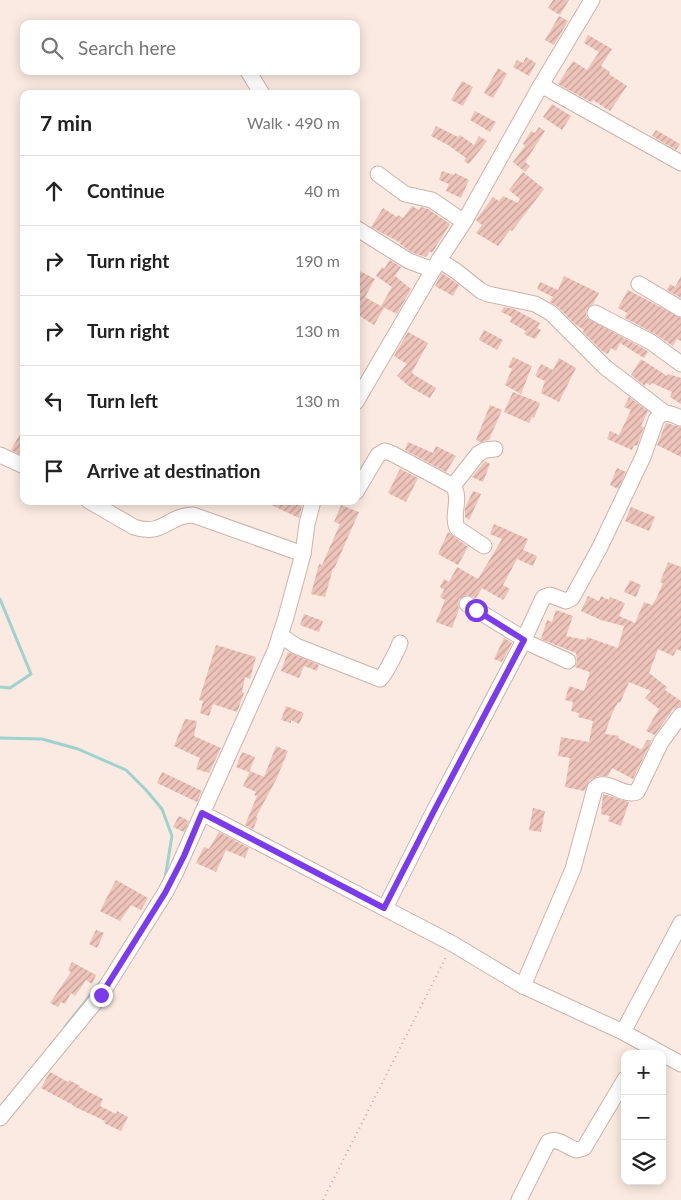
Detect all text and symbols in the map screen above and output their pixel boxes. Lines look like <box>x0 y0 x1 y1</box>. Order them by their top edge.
search box <box>20 20 360 75</box>
icon: search <box>38 34 66 62</box>
text: Search here <box>78 36 176 59</box>
text: 7 min <box>40 110 92 135</box>
text: Walk · 490 m <box>247 113 340 132</box>
icon: ahead <box>40 177 68 205</box>
text: Continue <box>87 179 165 202</box>
text: 40 m <box>304 181 340 200</box>
icon: right <box>40 247 68 275</box>
text: Turn right <box>87 249 169 272</box>
text: 190 m <box>295 251 340 270</box>
icon: right <box>40 317 68 345</box>
text: Turn right <box>87 319 169 342</box>
text: 130 m <box>295 321 340 340</box>
icon: left <box>40 387 68 415</box>
text: Turn left <box>87 389 158 412</box>
text: 130 m <box>295 391 340 410</box>
icon: arrive <box>40 457 68 485</box>
text: Arrive at destination <box>87 459 260 482</box>
route start <box>465 599 488 622</box>
route end <box>90 984 113 1007</box>
map controls <box>621 1050 666 1185</box>
button: + <box>621 1050 666 1095</box>
button: − <box>621 1095 666 1140</box>
button: layers <box>621 1140 666 1185</box>

